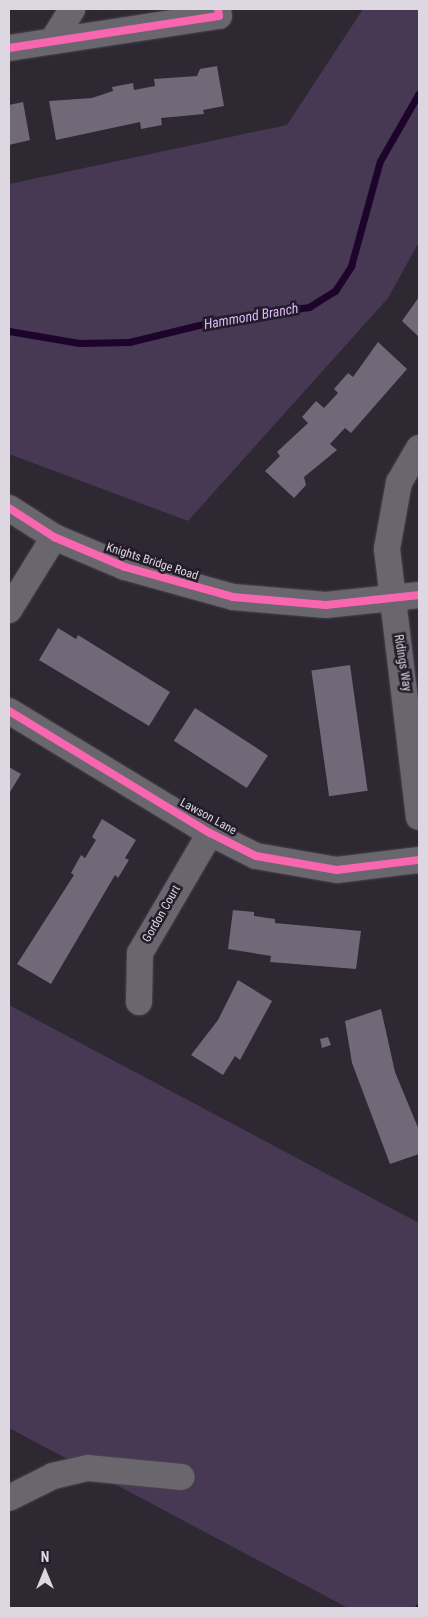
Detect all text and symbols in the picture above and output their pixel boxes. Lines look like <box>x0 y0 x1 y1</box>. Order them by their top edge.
water label: Hammond Branch <box>202 299 300 333</box>
street label: Knights Bridge Road <box>104 540 200 584</box>
street label: Ridings Way <box>390 634 414 692</box>
street label: Lawson Lane <box>177 796 239 838</box>
street label: Gordon Court <box>140 883 184 945</box>
north arrow <box>20 1547 70 1597</box>
text: N <box>41 1549 49 1565</box>

